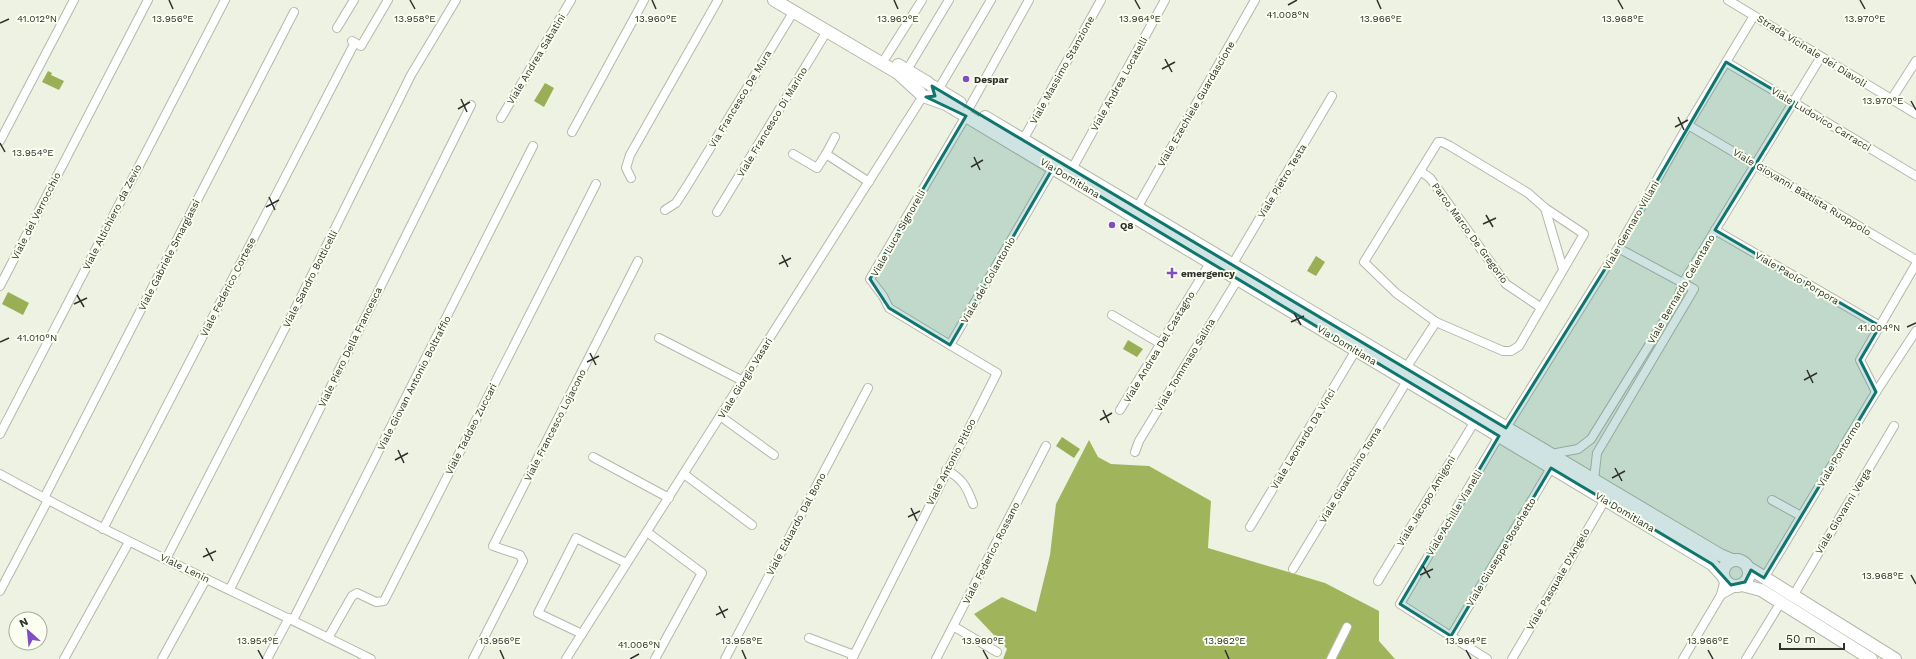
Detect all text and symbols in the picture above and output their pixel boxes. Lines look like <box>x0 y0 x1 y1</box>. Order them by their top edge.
text: 41.008°N <box>1267 9 1309 20</box>
street label: Viale Andrea Sabatini <box>505 12 567 106</box>
text: 41.012°N <box>17 13 57 24</box>
text: 13.956°E <box>152 13 194 24</box>
text: 13.958°E <box>394 13 436 24</box>
text: 13.960°E <box>635 13 677 24</box>
text: 13.962°E <box>877 13 919 24</box>
text: 13.964°E <box>1119 13 1161 24</box>
text: 13.966°E <box>1360 13 1402 24</box>
text: 13.968°E <box>1602 13 1644 24</box>
street label: Strada Vicinale dei Diavoli <box>1755 13 1869 89</box>
text: 13.970°E <box>1845 13 1885 24</box>
street label: Viale Massimo Stanzione <box>1028 14 1096 126</box>
street label: Viale Andrea Locatelli <box>1089 35 1149 133</box>
street label: Viale Ezechiele Guardascione <box>1155 39 1237 169</box>
street label: Via Francesco De Mura <box>707 48 774 150</box>
street label: Viale Francesco Di Marino <box>735 65 809 179</box>
marker: Despar <box>961 74 971 84</box>
place label: Despar <box>974 74 1009 85</box>
street label: Viale Ludovico Carracci <box>1769 85 1873 153</box>
text: 13.970°E <box>1863 95 1903 106</box>
street label: Viale Pietro Testa <box>1256 142 1309 220</box>
street label: Viale Giovanni Battista Ruoppolo <box>1731 146 1873 238</box>
text: 13.954°E <box>12 147 54 158</box>
street label: Via Domitiana <box>1038 156 1102 200</box>
street label: Viale Altichiero da Zevio <box>81 162 143 272</box>
street label: Viale del Verrocchio <box>9 170 63 262</box>
street label: Viale Gennaro Villani <box>1601 179 1661 271</box>
street label: Parco Marco De Gregorio <box>1430 181 1510 285</box>
street label: Viale Luca Signorelli <box>869 188 927 278</box>
street label: Viale Gabriele Smargiassi <box>136 198 202 312</box>
marker: Q8 <box>1107 220 1117 230</box>
place label: Q8 <box>1120 220 1134 231</box>
street label: Viale Sandro Botticelli <box>281 228 339 330</box>
street label: Viale Bernardo Celentano <box>1645 232 1717 346</box>
street label: Viale Federico Cortese <box>198 235 258 338</box>
street label: Viale del Colantonio <box>959 235 1017 325</box>
street label: Viale Paolo Porpora <box>1753 249 1841 307</box>
marker: emergency <box>1166 267 1178 279</box>
place label: emergency <box>1181 268 1235 279</box>
street label: Viale Piero Della Francesca <box>316 285 384 409</box>
street label: Viale Andrea Del Castagno <box>1121 289 1197 405</box>
street label: Viale Giovan Antonio Boltraffio <box>375 314 453 452</box>
street label: Viale Tommaso Salina <box>1153 316 1217 414</box>
text: 41.004°N <box>1858 322 1900 333</box>
street label: Via Domitiana <box>1315 323 1379 367</box>
text: 41.010°N <box>17 332 57 343</box>
street label: Viale Giorgio Vasari <box>716 336 774 420</box>
street label: Viale Francesco Lojacono <box>522 367 588 483</box>
street label: Viale Taddeo Zuccari <box>443 381 499 477</box>
street label: Viale Leonardo Da Vinci <box>1269 387 1337 491</box>
street label: Viale Antonio Pitloo <box>924 417 978 507</box>
street label: Viale Pontormo <box>1815 419 1863 489</box>
street label: Viale Gioacchino Toma <box>1317 425 1383 525</box>
street label: Viale Jacopo Amigoni <box>1395 454 1457 548</box>
street label: Viale Giovanni Verga <box>1813 466 1873 556</box>
street label: Viale Achille Vianelli <box>1424 468 1484 558</box>
street label: Viale Eduardo Dal Bono <box>764 471 828 577</box>
street label: Via Domitiana <box>1593 490 1657 534</box>
street label: Viale Giuseppe Boschetto <box>1464 496 1538 608</box>
street label: Viale Federico Rossano <box>960 500 1022 606</box>
street label: Viale Pasquale D'Angelo <box>1524 526 1592 632</box>
street label: Viale Lenin <box>158 551 212 585</box>
text: 13.968°E <box>1862 570 1904 581</box>
north arrow <box>8 611 48 651</box>
text: N <box>17 615 30 630</box>
scale bar <box>1780 625 1844 651</box>
text: 50 m <box>1786 632 1816 646</box>
text: 13.954°E <box>237 635 279 646</box>
text: 13.956°E <box>479 635 521 646</box>
text: 13.958°E <box>721 635 763 646</box>
text: 13.960°E <box>962 635 1004 646</box>
text: 13.962°E <box>1204 635 1246 646</box>
text: 13.964°E <box>1445 635 1487 646</box>
text: 13.966°E <box>1687 635 1729 646</box>
text: 41.006°N <box>618 639 660 650</box>

